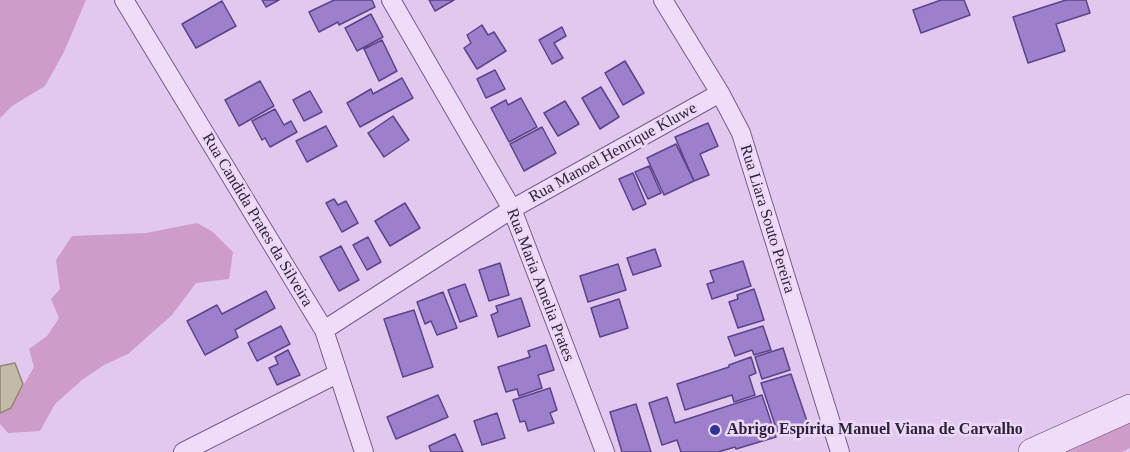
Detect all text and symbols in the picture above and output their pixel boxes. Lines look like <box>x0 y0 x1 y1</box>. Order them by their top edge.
street label: Rua Manoel Henrique Kluwe <box>526 99 700 207</box>
street label: Rua Candida Prates da Silveira <box>198 130 316 310</box>
street label: Rua Liara Souto Pereira <box>735 142 799 296</box>
street label: Rua Maria Amelia Prates <box>502 206 578 364</box>
place label: Abrigo Espírita Manuel Viana de Carvalho <box>727 420 1023 440</box>
marker: Abrigo Espírita Manuel Viana de Carvalho <box>708 423 722 437</box>

